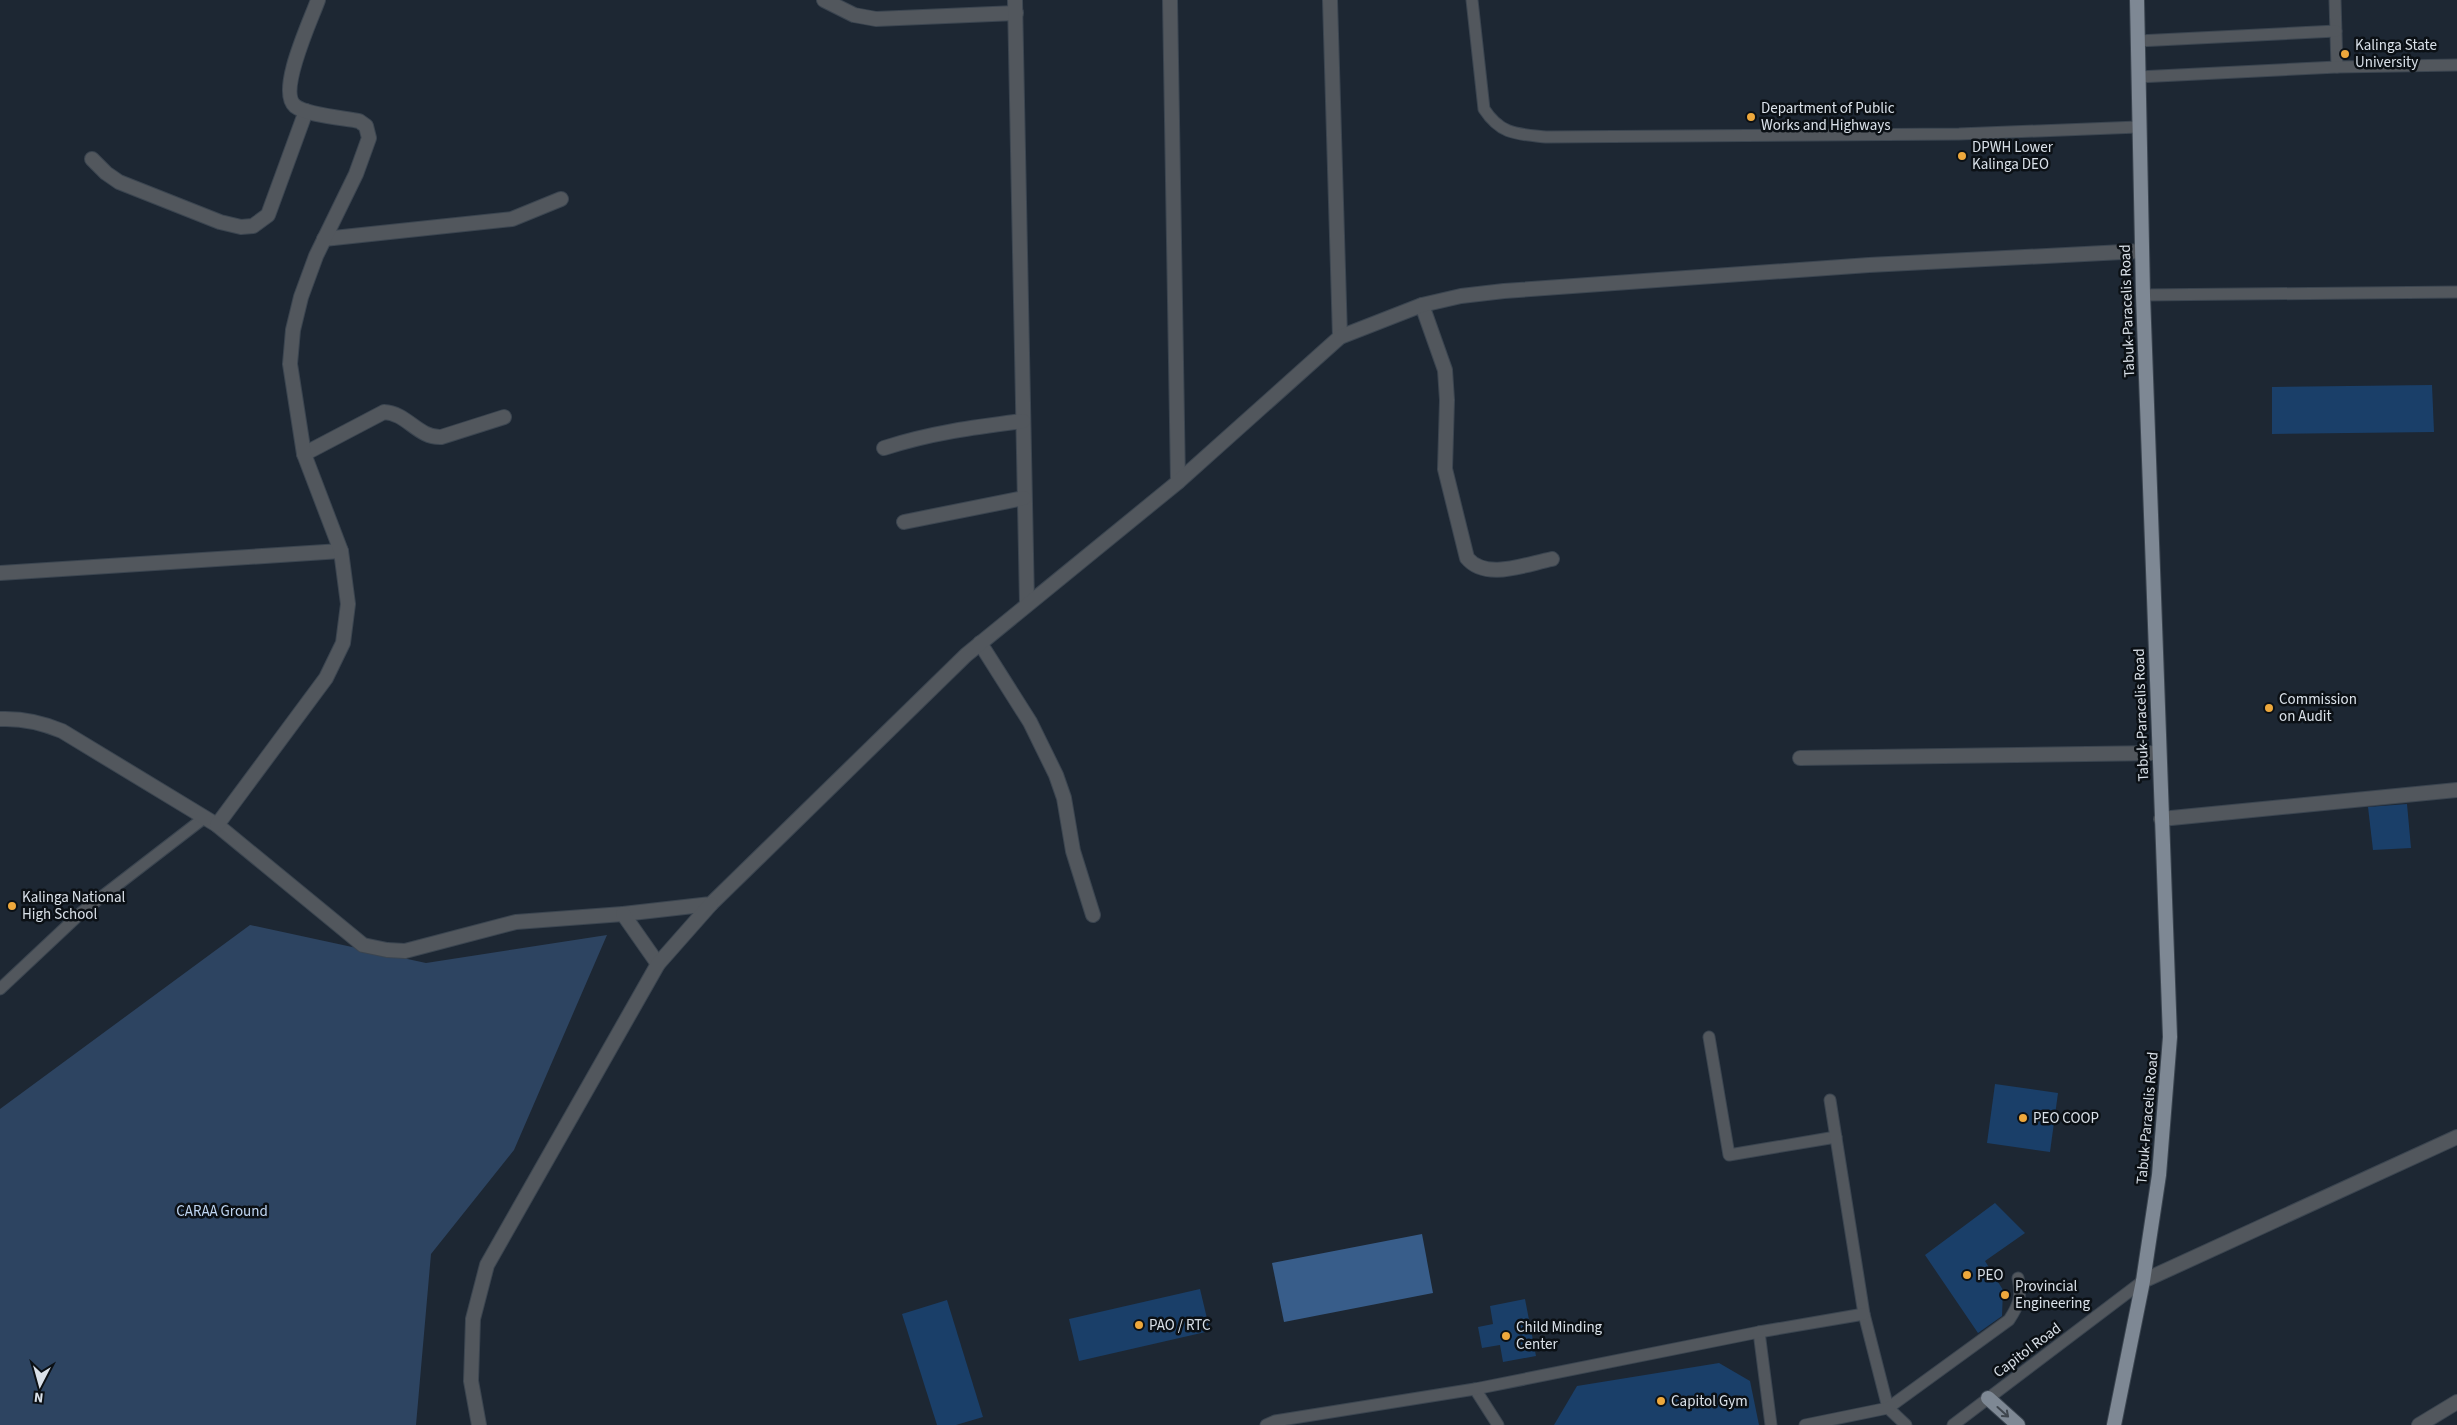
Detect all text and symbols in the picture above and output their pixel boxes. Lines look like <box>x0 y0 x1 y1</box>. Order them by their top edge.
place label: Kalinga State University <box>2355 35 2437 73</box>
marker: Kalinga State University <box>2339 48 2351 60</box>
place label: Department of Public Works and Highways <box>1761 98 1895 136</box>
marker: Department of Public Works and Highways <box>1745 111 1757 123</box>
place label: DPWH Lower Kalinga DEO <box>1972 137 2054 175</box>
marker: DPWH Lower Kalinga DEO <box>1956 150 1968 162</box>
street label: Tabuk-Paracelis Road <box>2115 244 2140 378</box>
street label: Tabuk-Paracelis Road <box>2129 648 2154 782</box>
place label: Commission on Audit <box>2279 689 2357 727</box>
marker: Commission on Audit <box>2263 702 2275 714</box>
place label: Kalinga National High School <box>22 887 126 925</box>
marker: Kalinga National High School <box>6 900 18 912</box>
street label: Tabuk-Paracelis Road <box>2131 1051 2164 1185</box>
place label: PEO COOP <box>2033 1108 2099 1129</box>
marker: PEO COOP <box>2017 1112 2029 1124</box>
park label: CARAA Ground <box>176 1201 268 1222</box>
place label: PEO <box>1977 1265 2003 1286</box>
marker: PEO <box>1961 1269 1973 1281</box>
place label: Provincial Engineering <box>2015 1276 2091 1314</box>
marker: Provincial Engineering <box>1999 1289 2011 1301</box>
place label: PAO / RTC <box>1149 1315 1211 1336</box>
place label: Child Minding Center <box>1516 1317 1603 1355</box>
street label: Capitol Road <box>1989 1318 2066 1383</box>
marker: PAO / RTC <box>1133 1319 1145 1331</box>
marker: Child Minding Center <box>1500 1330 1512 1342</box>
north arrow <box>15 1360 65 1410</box>
text: N <box>33 1387 44 1407</box>
place label: Capitol Gym <box>1671 1391 1748 1412</box>
marker: Capitol Gym <box>1655 1395 1667 1407</box>
one-way arrow <box>1997 1406 2009 1418</box>

